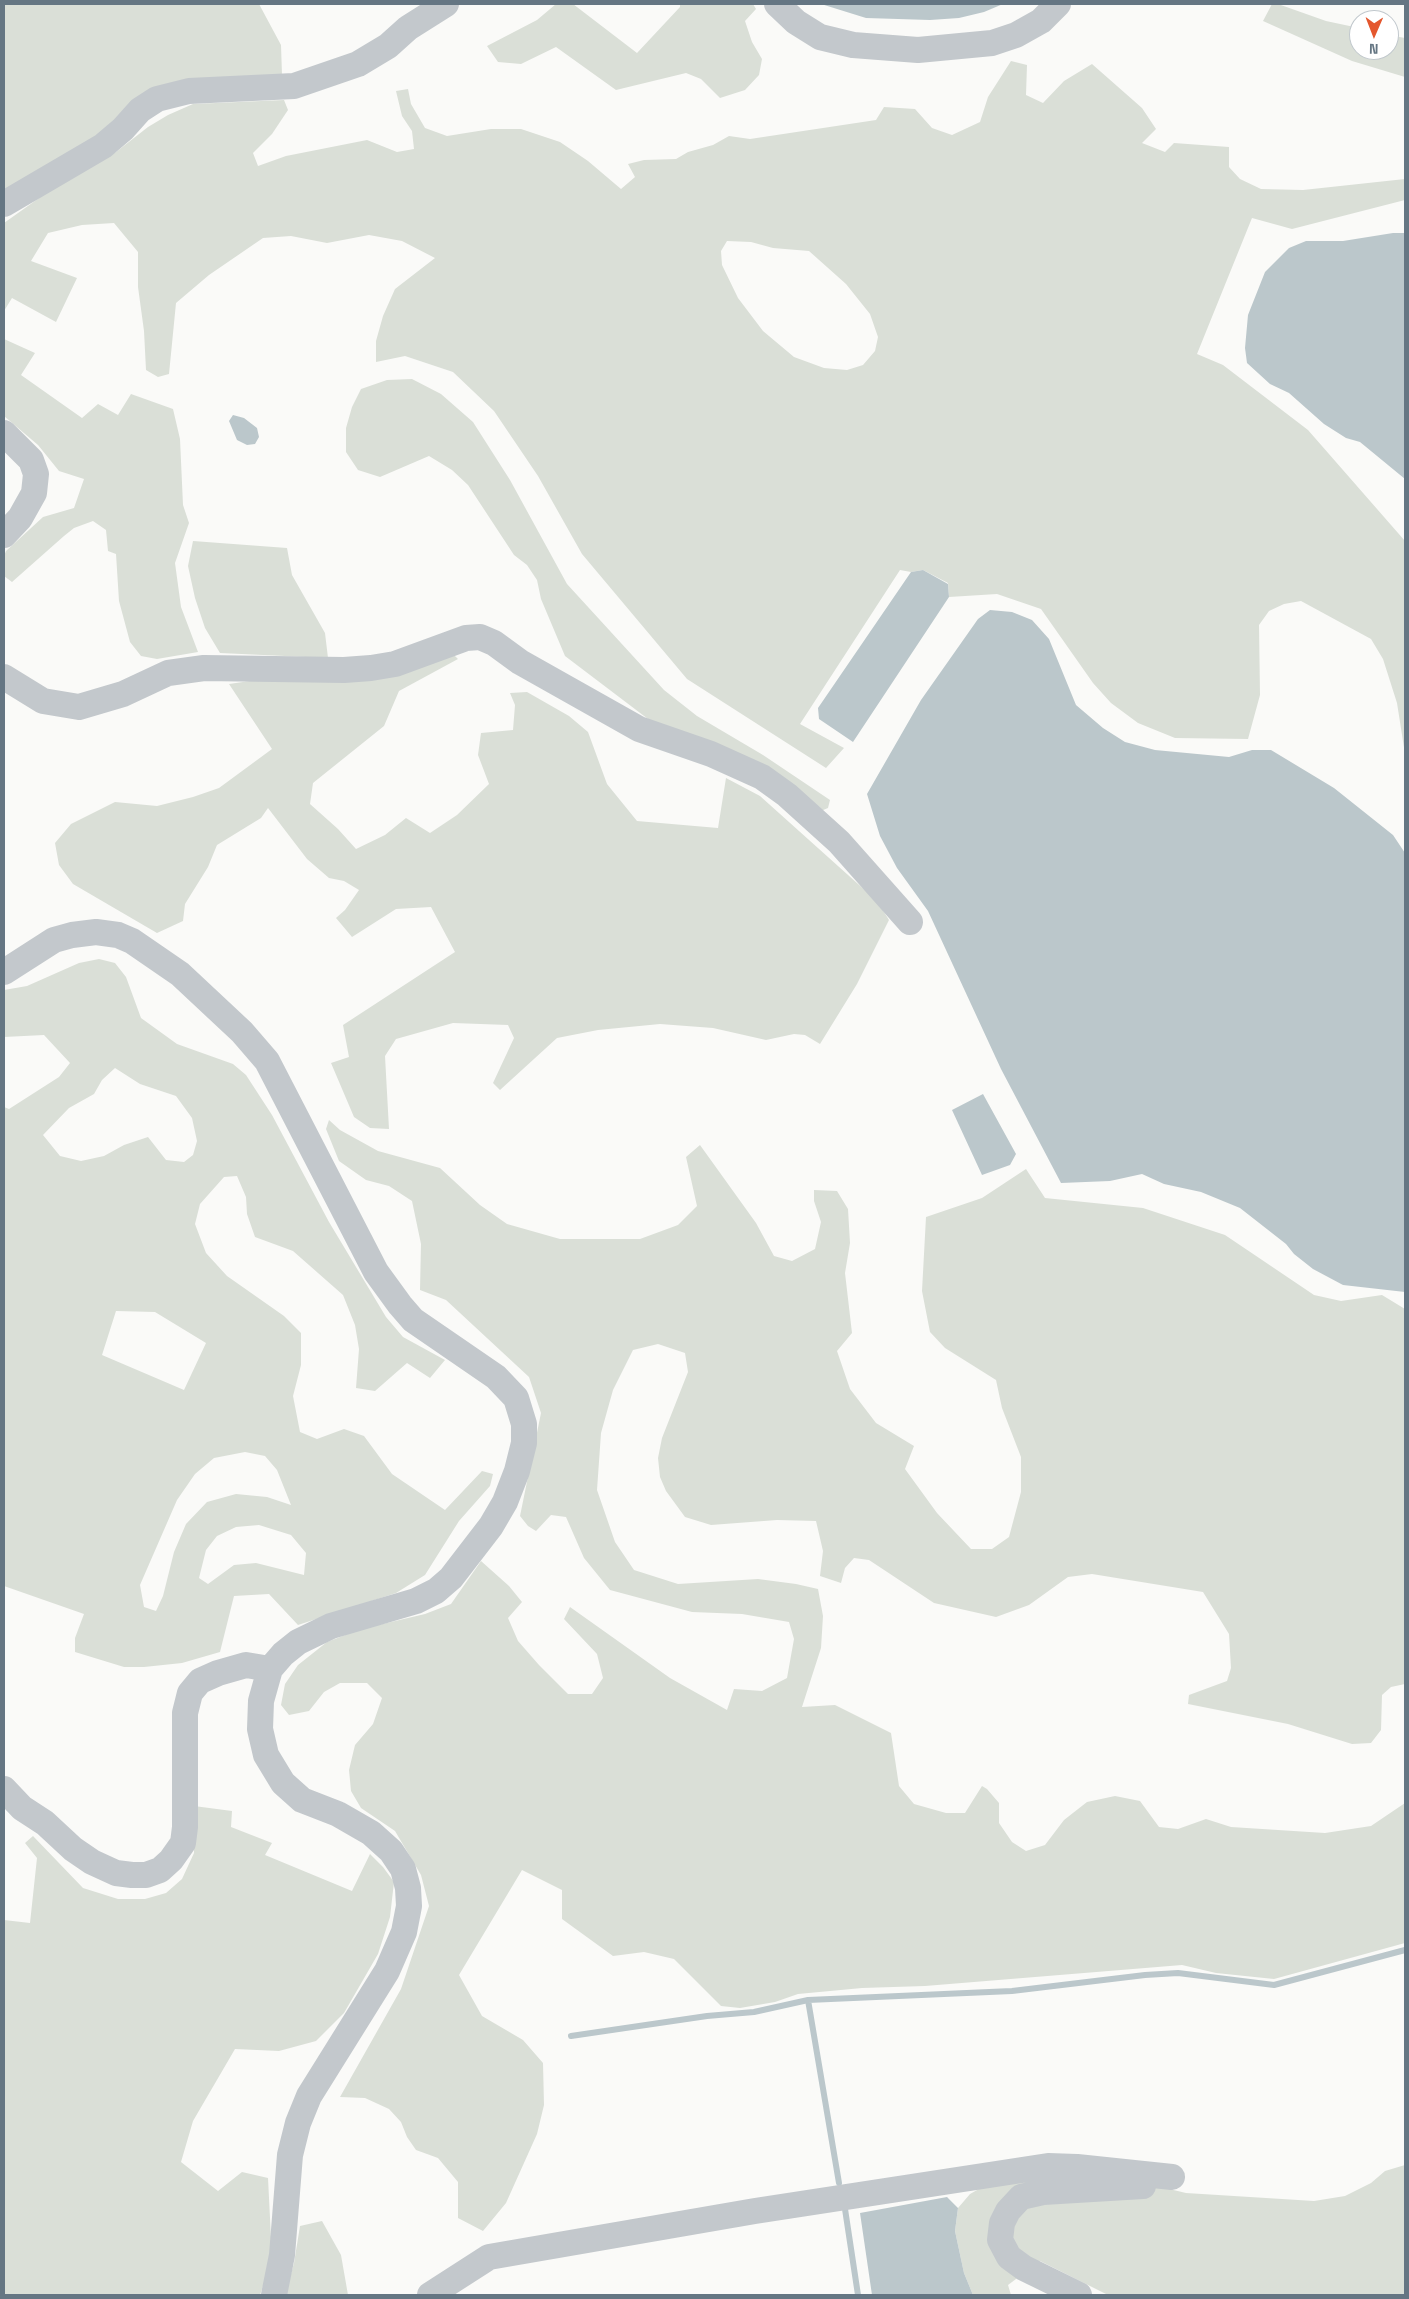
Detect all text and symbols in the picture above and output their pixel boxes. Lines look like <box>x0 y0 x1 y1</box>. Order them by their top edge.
north arrow <box>1349 10 1399 60</box>
text: N <box>1369 40 1379 58</box>

